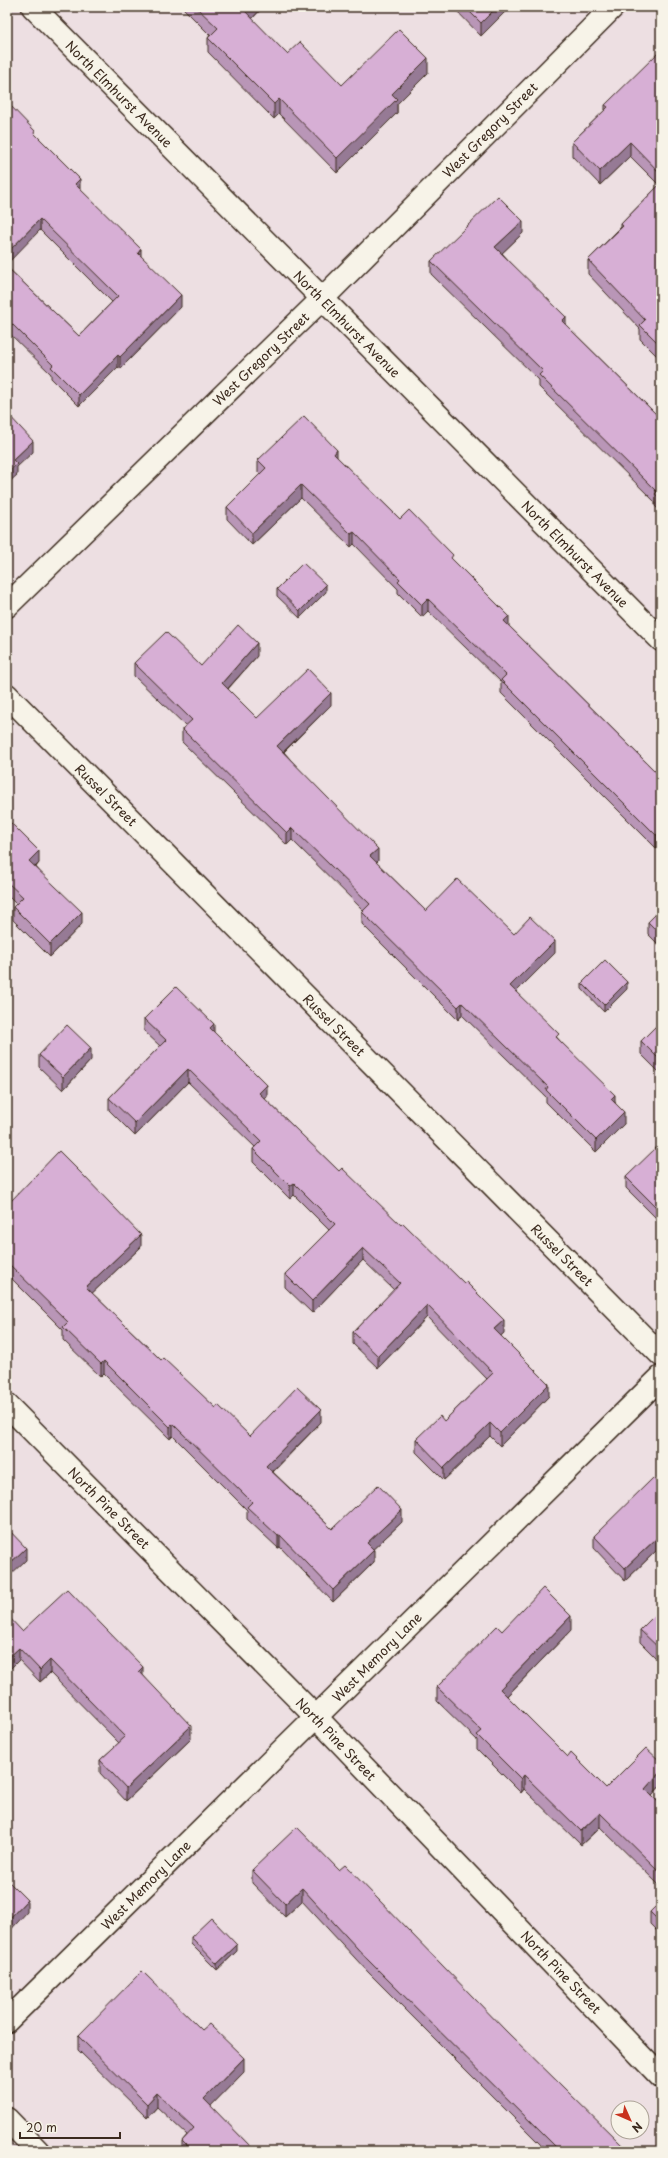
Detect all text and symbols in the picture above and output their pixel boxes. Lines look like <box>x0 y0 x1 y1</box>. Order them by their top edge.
street label: North Elmhurst Avenue <box>62 36 177 151</box>
street label: West Gregory Street <box>438 78 542 182</box>
street label: North Elmhurst Avenue <box>290 266 405 381</box>
street label: West Gregory Street <box>208 307 313 410</box>
street label: North Elmhurst Avenue <box>518 496 633 611</box>
street label: Russel Street <box>71 759 142 830</box>
street label: Russel Street <box>299 989 370 1060</box>
street label: Russel Street <box>527 1219 598 1290</box>
street label: North Pine Street <box>64 1462 155 1553</box>
street label: West Memory Lane <box>327 1607 426 1706</box>
street label: North Pine Street <box>292 1693 381 1784</box>
street label: West Memory Lane <box>96 1835 195 1934</box>
street label: North Pine Street <box>517 1926 606 2017</box>
north arrow <box>610 2100 650 2140</box>
scale bar <box>20 2114 120 2140</box>
text: 20 m <box>26 2118 57 2136</box>
text: N <box>628 2118 647 2137</box>

